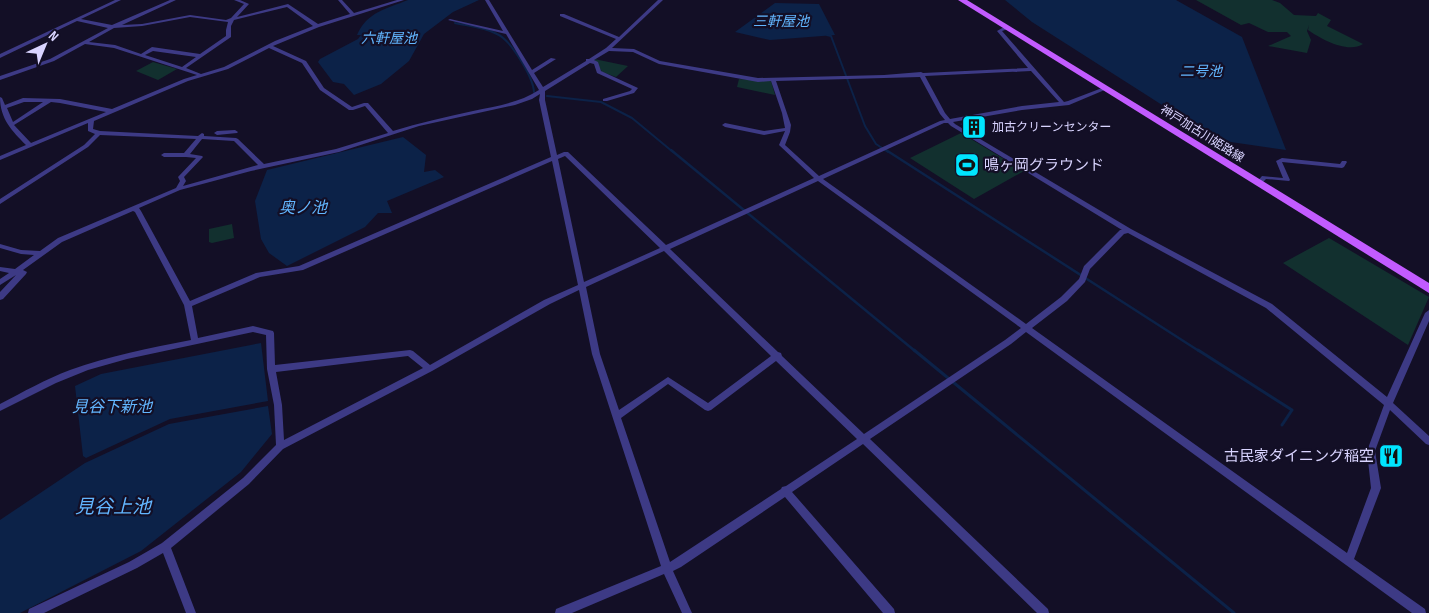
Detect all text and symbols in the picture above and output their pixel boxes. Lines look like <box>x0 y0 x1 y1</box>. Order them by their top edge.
water label: 三軒屋池 <box>753 13 811 30</box>
north arrow <box>20 20 70 70</box>
text: N <box>45 27 62 45</box>
water label: 六軒屋池 <box>361 30 419 47</box>
water label: 二号池 <box>1180 63 1224 80</box>
street label: 神戸加古川姫路線 <box>1157 102 1247 166</box>
building icon: 加古クリーンセンター <box>961 114 987 140</box>
place label: 加古クリーンセンター <box>992 120 1111 135</box>
sports icon: 鳴ヶ岡グラウンド <box>954 152 980 178</box>
place label: 鳴ヶ岡グラウンド <box>984 156 1104 175</box>
water label: 奥ノ池 <box>279 199 329 218</box>
water label: 見谷下新池 <box>72 398 154 417</box>
restaurant icon: 古民家ダイニング稲空 <box>1378 443 1404 469</box>
place label: 古民家ダイニング稲空 <box>1224 447 1374 466</box>
water label: 見谷上池 <box>75 496 153 519</box>

